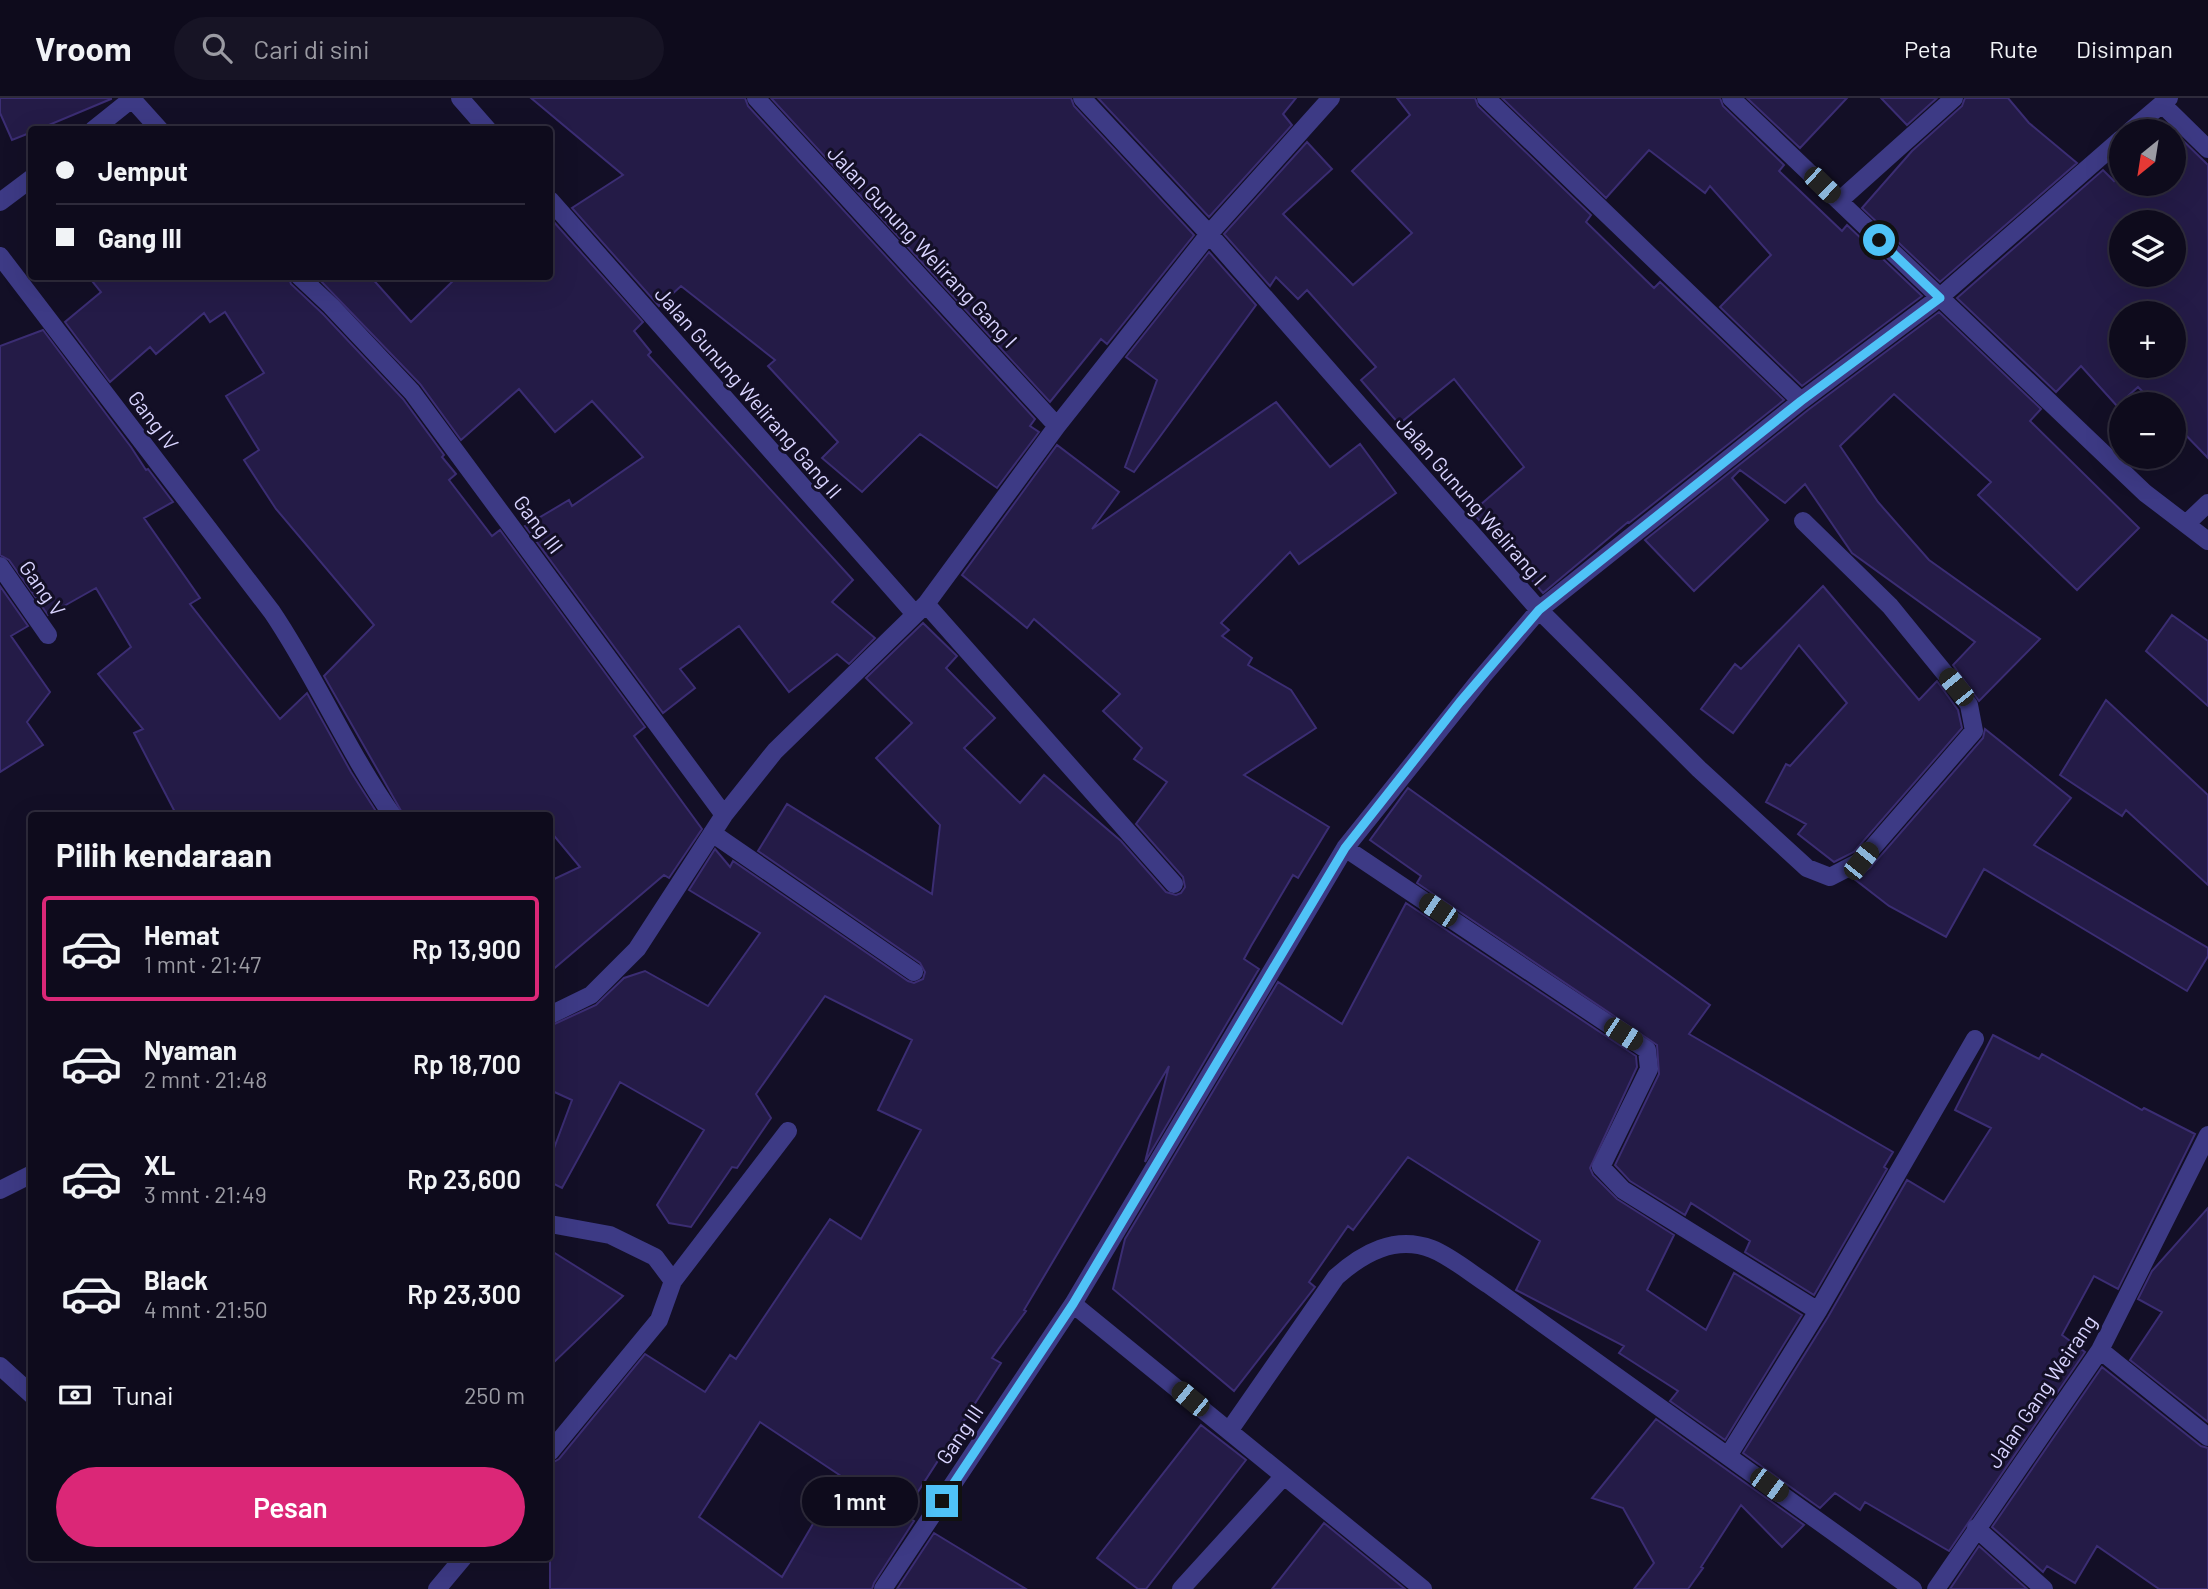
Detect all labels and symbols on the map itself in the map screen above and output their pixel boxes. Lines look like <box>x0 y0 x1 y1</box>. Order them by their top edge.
north arrow <box>2109 119 2186 196</box>
street label: Jalan Gunung Welirang Gang I <box>823 140 1023 352</box>
car <box>1800 163 1845 207</box>
route start <box>1863 224 1895 256</box>
street label: Jalan Gunung Welirang Gang II <box>650 281 848 503</box>
street label: Gang IV <box>124 385 184 455</box>
street label: Jalan Gunung Welirang I <box>1391 410 1553 590</box>
street label: Gang III <box>509 490 569 558</box>
street label: Gang V <box>15 555 71 621</box>
car <box>1935 664 1978 710</box>
car <box>1840 838 1883 884</box>
car <box>1415 890 1462 930</box>
car <box>1600 1014 1647 1054</box>
street label: Jalan Gang Weirang <box>1981 1310 2101 1472</box>
car <box>1168 1378 1213 1420</box>
street label: Gang III <box>930 1399 988 1469</box>
car <box>1746 1464 1793 1506</box>
callout: 1 mnt <box>802 1476 918 1526</box>
route end <box>926 1485 958 1517</box>

